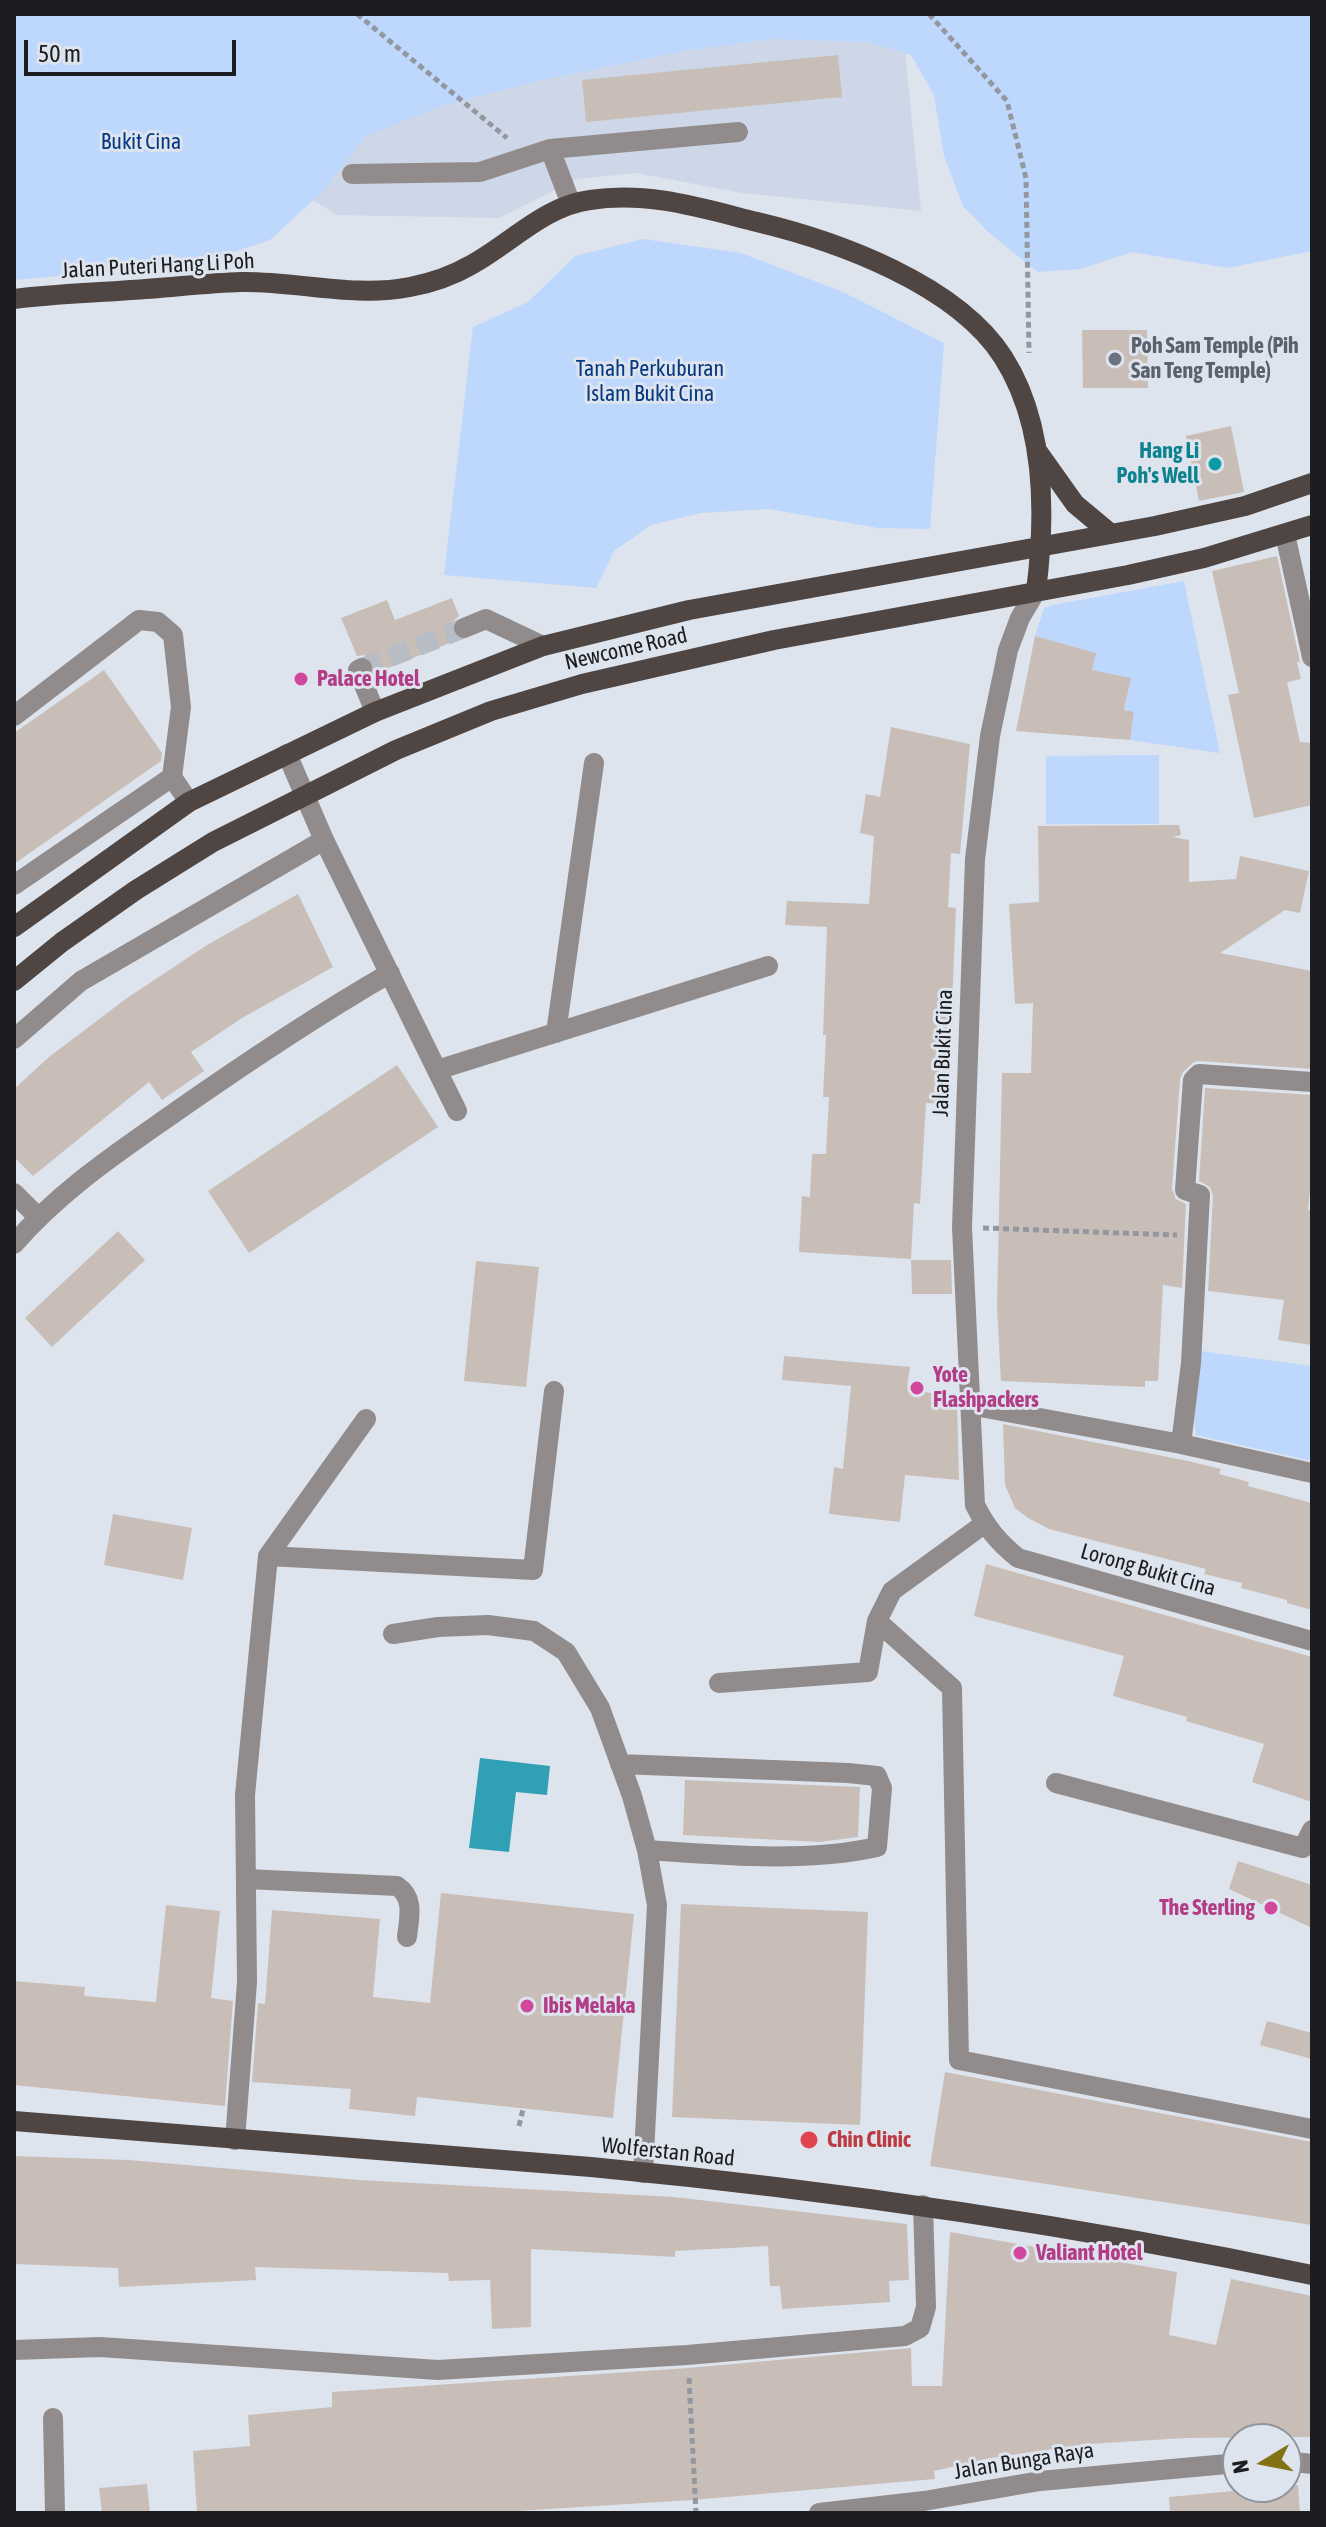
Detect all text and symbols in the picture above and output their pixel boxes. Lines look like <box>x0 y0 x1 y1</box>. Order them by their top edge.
scale bar <box>28 24 240 74</box>
text: 50 m <box>38 40 81 67</box>
park label: Bukit Cina <box>101 129 181 155</box>
street label: Jalan Puteri Hang Li Poh <box>61 248 255 284</box>
place label: Poh Sam Temple (Pih San Teng Temple) <box>1131 333 1299 384</box>
marker: Poh Sam Temple (Pih San Teng Temple) <box>1106 350 1124 368</box>
park label: Tanah Perkuburan Islam Bukit Cina <box>576 356 724 408</box>
place label: Hang Li Poh's Well <box>1117 438 1199 490</box>
marker: Hang Li Poh's Well <box>1206 455 1224 473</box>
street label: Newcome Road <box>562 622 690 676</box>
place label: Palace Hotel <box>317 666 420 692</box>
marker: Palace Hotel <box>292 670 310 688</box>
street label: Jalan Bukit Cina <box>928 989 958 1117</box>
place label: Yote Flashpackers <box>933 1362 1039 1414</box>
marker: Yote Flashpackers <box>908 1379 926 1397</box>
street label: Lorong Bukit Cina <box>1077 1538 1219 1602</box>
place label: The Sterling <box>1159 1895 1255 1921</box>
marker: The Sterling <box>1262 1899 1280 1917</box>
place label: Ibis Melaka <box>543 1993 636 2019</box>
marker: Ibis Melaka <box>518 1997 536 2015</box>
place label: Chin Clinic <box>827 2127 911 2153</box>
marker: Chin Clinic <box>798 2129 820 2151</box>
street label: Wolferstan Road <box>600 2132 736 2172</box>
place label: Valiant Hotel <box>1036 2240 1143 2266</box>
marker: Valiant Hotel <box>1011 2244 1029 2262</box>
north arrow <box>1222 2423 1302 2503</box>
street label: Jalan Bunga Raya <box>952 2437 1096 2485</box>
text: N <box>1226 2458 1254 2475</box>

